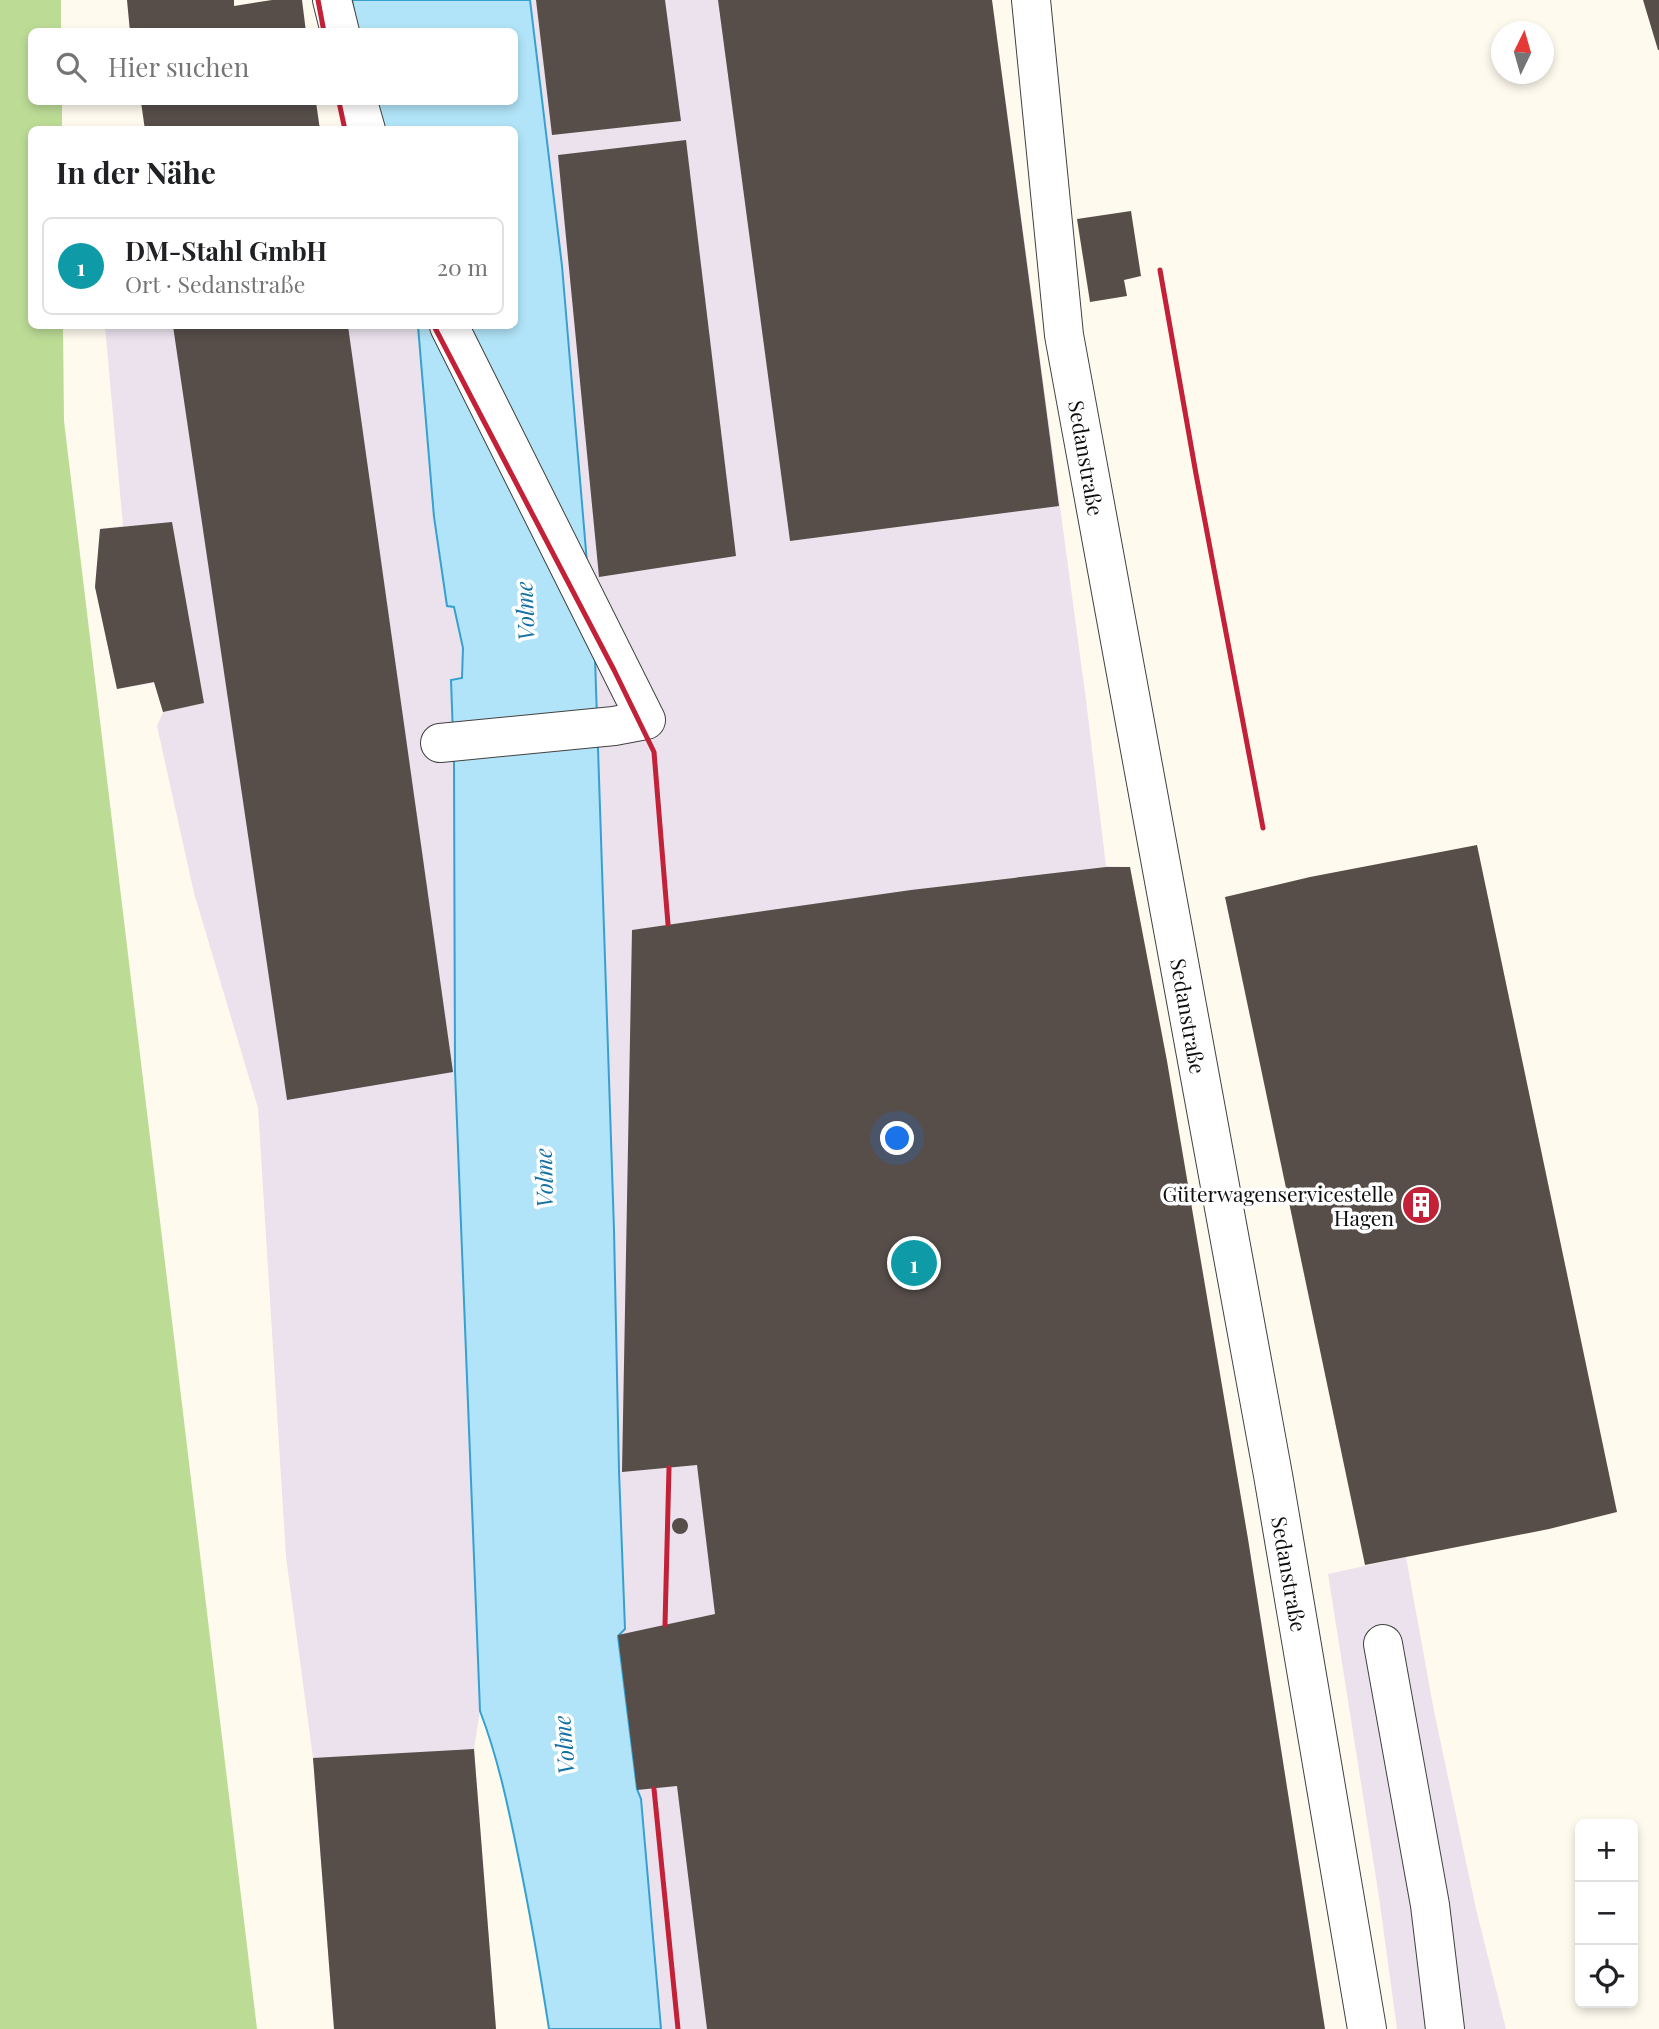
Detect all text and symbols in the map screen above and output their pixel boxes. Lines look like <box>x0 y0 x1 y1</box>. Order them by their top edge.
north arrow <box>1491 21 1554 84</box>
search box <box>28 28 518 105</box>
icon: search <box>52 48 90 86</box>
text: Hier suchen <box>108 49 249 84</box>
text: In der Nähe <box>56 152 216 192</box>
text: DM-Stahl GmbH <box>125 233 327 268</box>
text: 1 <box>77 251 85 282</box>
text: 20 m <box>437 251 488 282</box>
text: Ort · Sedanstraße <box>125 268 305 299</box>
street label: Sedanstraße <box>1063 398 1111 518</box>
water label: Volme <box>507 580 541 642</box>
street label: Sedanstraße <box>1165 956 1213 1076</box>
your location <box>880 1121 914 1155</box>
water label: Volme <box>526 1148 560 1208</box>
place label: Güterwagenservicestelle Hagen <box>1163 1179 1394 1231</box>
building icon: Güterwagenservicestelle Hagen <box>1400 1184 1442 1226</box>
pin: 1 <box>891 1237 937 1289</box>
street label: Sedanstraße <box>1266 1514 1314 1634</box>
water label: Volme <box>545 1714 581 1776</box>
map controls <box>1575 1819 1638 2008</box>
button: + <box>1575 1819 1638 1882</box>
button: − <box>1575 1882 1638 1945</box>
button: locate <box>1575 1945 1638 2008</box>

